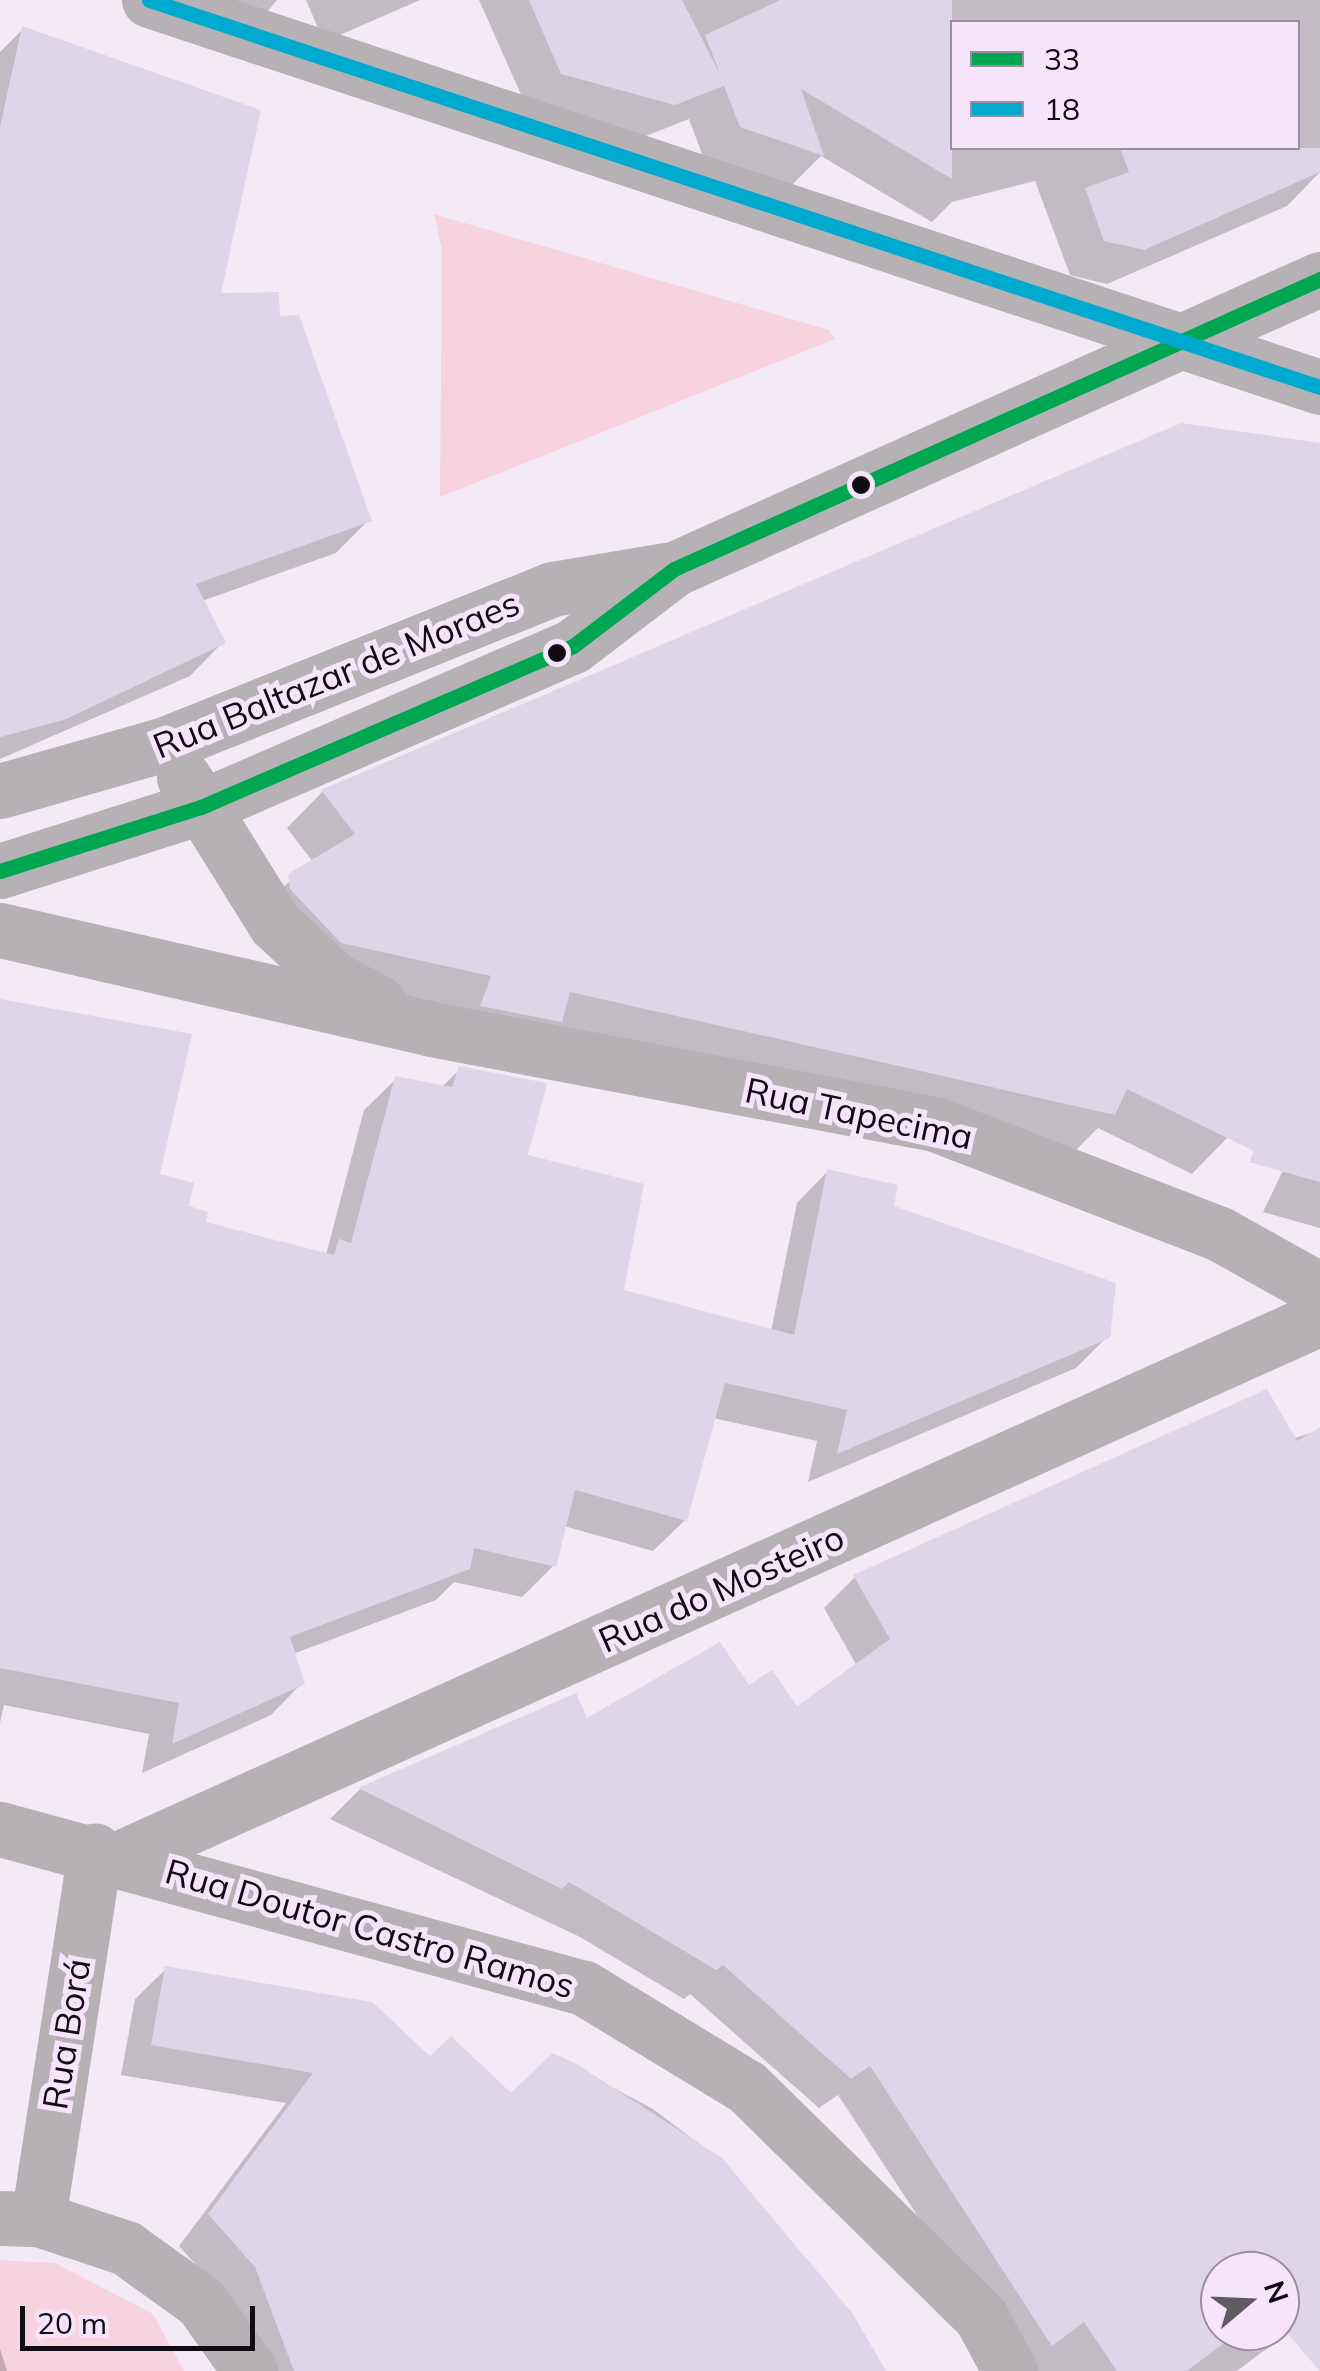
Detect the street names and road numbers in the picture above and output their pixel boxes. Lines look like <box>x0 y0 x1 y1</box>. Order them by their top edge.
street label: Rua Baltazar de Moraes <box>147 581 525 767</box>
street label: Rua Tapecima <box>741 1068 977 1158</box>
street label: Rua do Mosteiro <box>592 1515 850 1661</box>
street label: Rua Doutor Castro Ramos <box>161 1849 579 2007</box>
street label: Rua Borá <box>33 1956 99 2112</box>

